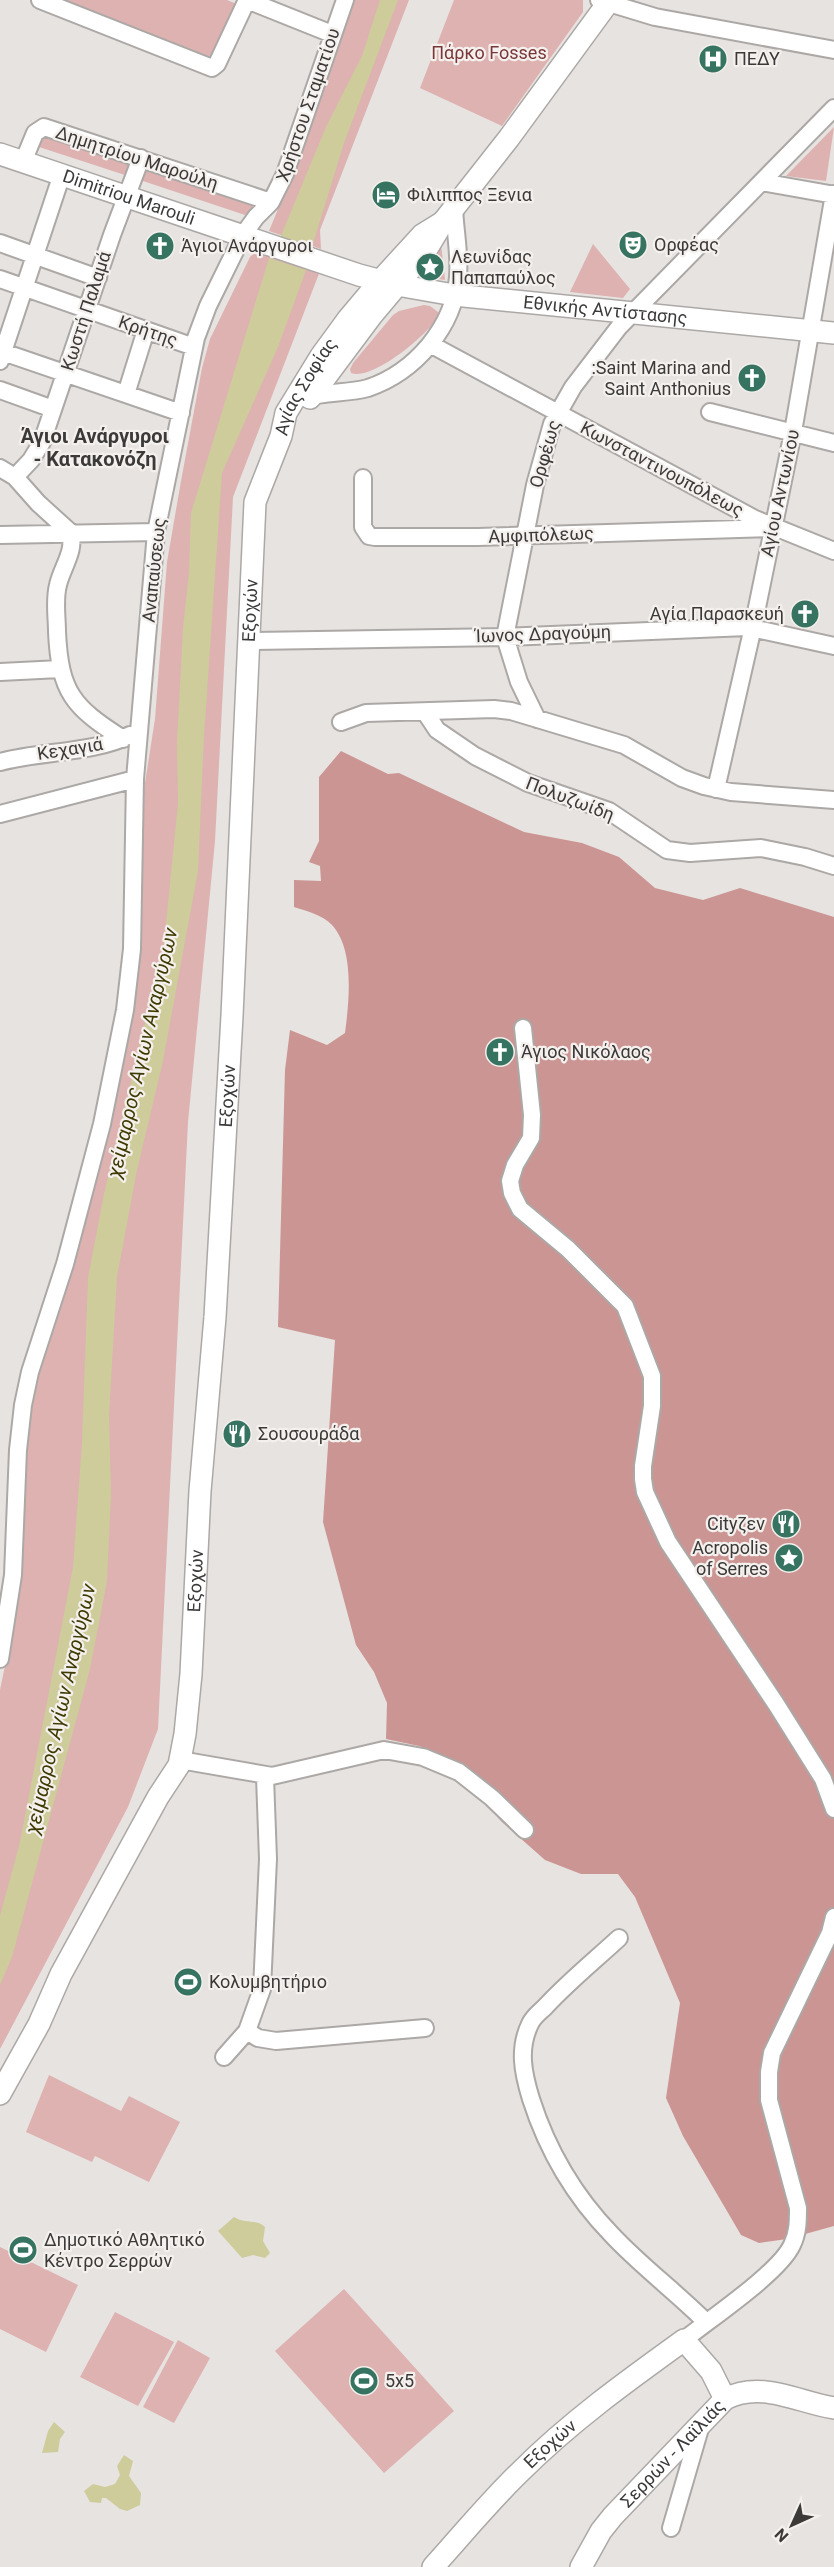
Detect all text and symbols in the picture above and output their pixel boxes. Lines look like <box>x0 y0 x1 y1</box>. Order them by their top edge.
street label: Χρήστου Σταματίου <box>271 25 344 184</box>
park label: Πάρκο Fosses <box>431 42 547 63</box>
hospital icon: ΠΕΔΥ <box>697 43 729 75</box>
place label: ΠΕΔΥ <box>734 48 780 69</box>
street label: Δημητρίου Μαρούλη <box>53 121 221 194</box>
street label: Dimitriou Marouli <box>60 165 198 229</box>
hotel icon: Φιλιππος Ξενια <box>370 179 402 211</box>
place label: Φιλιππος Ξενια <box>407 184 533 205</box>
theatre icon: Ορφέας <box>617 229 649 261</box>
church icon: Άγιοι Ανάργυροι <box>144 230 176 262</box>
place label: Ορφέας <box>654 234 719 255</box>
place label: Άγιοι Ανάργυροι <box>181 235 313 256</box>
place label: Λεωνίδας Παπαπαύλος <box>451 246 556 288</box>
street label: Κωστή Παλαμά <box>56 248 115 373</box>
place icon: Λεωνίδας Παπαπαύλος <box>414 251 446 283</box>
street label: Εθνικής Αντίστασης <box>522 291 688 328</box>
street label: Κρήτης <box>116 311 180 350</box>
street label: Αγίας Σοφίας <box>270 334 341 437</box>
place label: :Saint Marina and Saint Anthonius <box>591 357 731 399</box>
church icon: :Saint Marina and Saint Anthonius <box>736 362 768 394</box>
street label: Κωνσταντινουπόλεως <box>577 417 747 521</box>
street label: Ορφέως <box>525 418 564 490</box>
district label: Άγιοι Ανάργυροι - Κατακονόζη <box>21 424 170 471</box>
street label: Αγίου Αντωνίου <box>756 427 803 558</box>
street label: Αναπαύσεως <box>138 517 169 623</box>
street label: Αμφιπόλεως <box>488 522 594 547</box>
street label: Εξοχών <box>238 578 262 642</box>
church icon: Αγία Παρασκευή <box>789 598 821 630</box>
place label: Αγία Παρασκευή <box>650 603 784 624</box>
street label: Ίωνος Δραγούμη <box>474 621 611 646</box>
street label: Κεχαγιά <box>36 733 105 764</box>
street label: Πολυζωίδη <box>523 772 617 825</box>
water label: χείμαρρος Αγίων Αναργύρων <box>101 925 183 1181</box>
church icon: Άγιος Νικόλαος <box>484 1036 516 1068</box>
place label: Άγιος Νικόλαος <box>521 1041 651 1062</box>
street label: Εξοχών <box>215 1064 239 1128</box>
restaurant icon: Σουσουράδα <box>221 1418 253 1450</box>
place label: Σουσουράδα <box>258 1423 360 1444</box>
restaurant icon: Cityζεν <box>770 1508 802 1540</box>
place label: Cityζεν <box>707 1513 765 1534</box>
place label: Acropolis of Serres <box>692 1537 768 1579</box>
place icon: Acropolis of Serres <box>773 1542 805 1574</box>
street label: Εξοχών <box>183 1549 207 1613</box>
water label: χείμαρρος Αγίων Αναργύρων <box>19 1581 101 1837</box>
sports icon: Κολυμβητήριο <box>172 1966 204 1998</box>
place label: Κολυμβητήριο <box>209 1971 327 1992</box>
place label: Δημοτικό Αθλητικό Κέντρο Σερρών <box>44 2229 205 2271</box>
sports icon: Δημοτικό Αθλητικό Κέντρο Σερρών <box>7 2234 39 2266</box>
sports icon: 5x5 <box>348 2365 380 2397</box>
place label: 5x5 <box>385 2370 414 2391</box>
street label: Σερρών - Λαϊλιάς <box>616 2395 729 2511</box>
street label: Εξοχών <box>519 2415 580 2472</box>
north arrow <box>762 2495 822 2555</box>
text: N <box>771 2525 792 2546</box>

